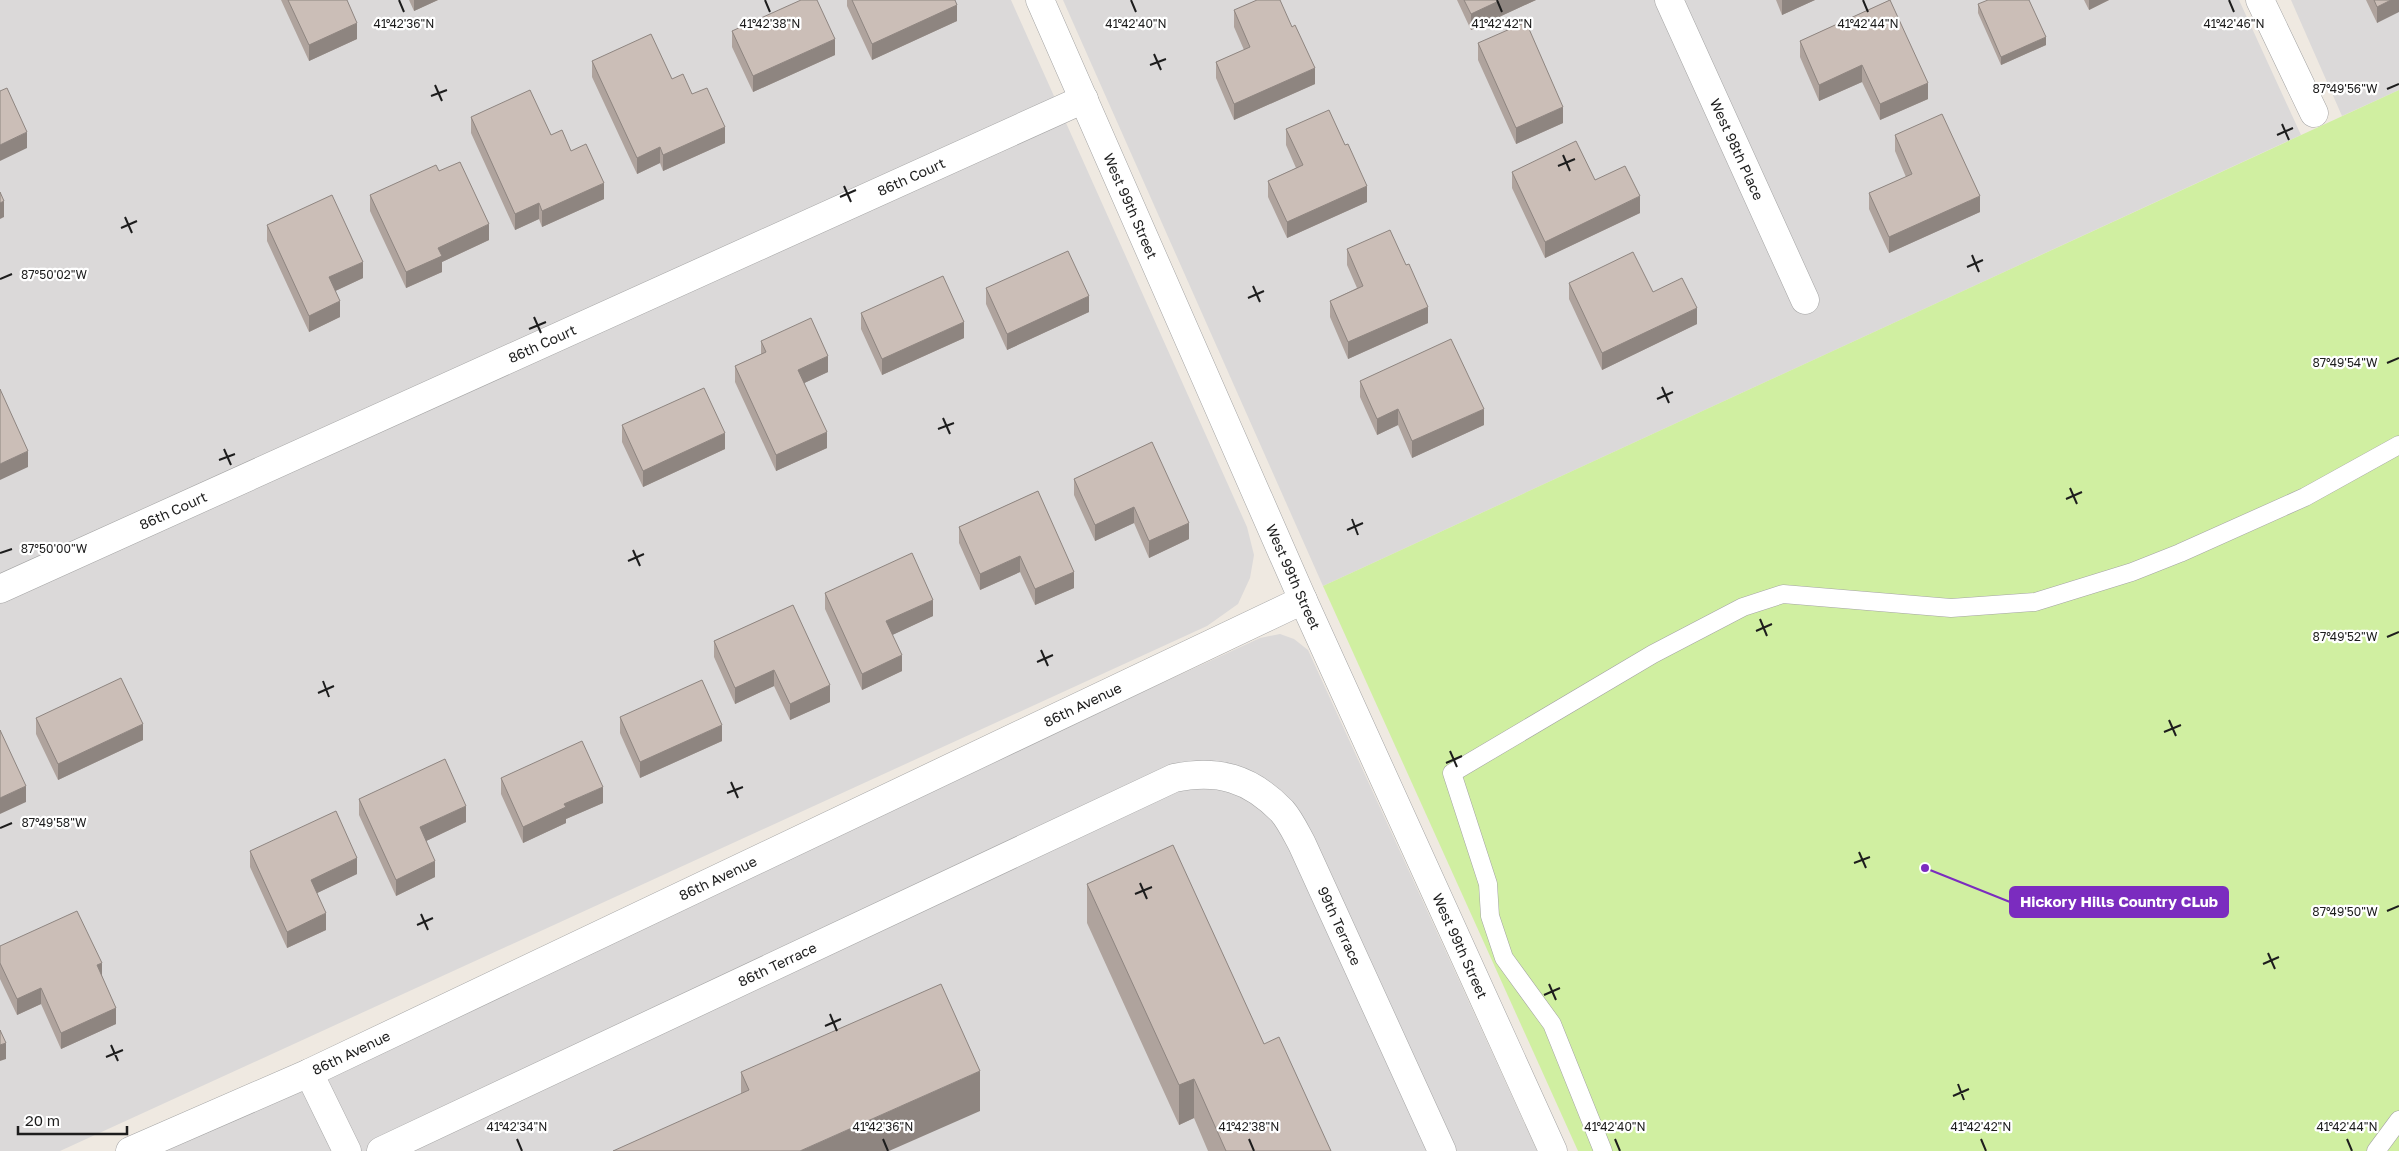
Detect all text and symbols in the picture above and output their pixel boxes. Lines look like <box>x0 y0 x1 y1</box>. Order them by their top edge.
text: 41°42'36"N <box>374 16 434 31</box>
text: 41°42'38"N <box>740 16 800 31</box>
text: 41°42'40"N <box>1105 16 1167 31</box>
text: 41°42'42"N <box>1472 16 1532 31</box>
text: 41°42'44"N <box>1837 16 1899 31</box>
text: 41°42'46"N <box>2203 16 2265 31</box>
text: 87°49'56"W <box>2312 81 2378 96</box>
street label: West 98th Place <box>1707 96 1768 203</box>
street label: West 99th Street <box>1100 150 1161 261</box>
street label: 86th Court <box>874 154 948 199</box>
text: 87°50'02"W <box>21 267 88 282</box>
street label: 86th Court <box>505 321 579 366</box>
text: 87°49'54"W <box>2312 355 2378 370</box>
street label: 86th Court <box>136 488 209 533</box>
street label: West 99th Street <box>1263 521 1324 632</box>
text: 87°50'00"W <box>21 541 88 556</box>
text: 87°49'52"W <box>2313 629 2378 644</box>
street label: 86th Avenue <box>1041 679 1124 730</box>
text: 87°49'58"W <box>21 815 87 830</box>
street label: 86th Avenue <box>676 852 759 904</box>
street label: 99th Terrace <box>1315 884 1365 968</box>
callout: Hickory Hills Country CLub <box>2010 887 2228 917</box>
street label: West 99th Street <box>1429 890 1492 1001</box>
text: Hickory Hills Country CLub <box>2020 892 2218 910</box>
text: 87°49'50"W <box>2312 904 2378 919</box>
street label: 86th Terrace <box>735 938 819 990</box>
street label: 86th Avenue <box>309 1027 393 1078</box>
scale bar <box>18 1104 126 1136</box>
text: 20 m <box>25 1111 60 1129</box>
text: 41°42'34"N <box>487 1119 547 1134</box>
text: 41°42'36"N <box>853 1119 913 1134</box>
text: 41°42'38"N <box>1219 1119 1279 1134</box>
text: 41°42'40"N <box>1584 1119 1646 1134</box>
text: 41°42'42"N <box>1951 1119 2011 1134</box>
text: 41°42'44"N <box>2316 1119 2378 1134</box>

